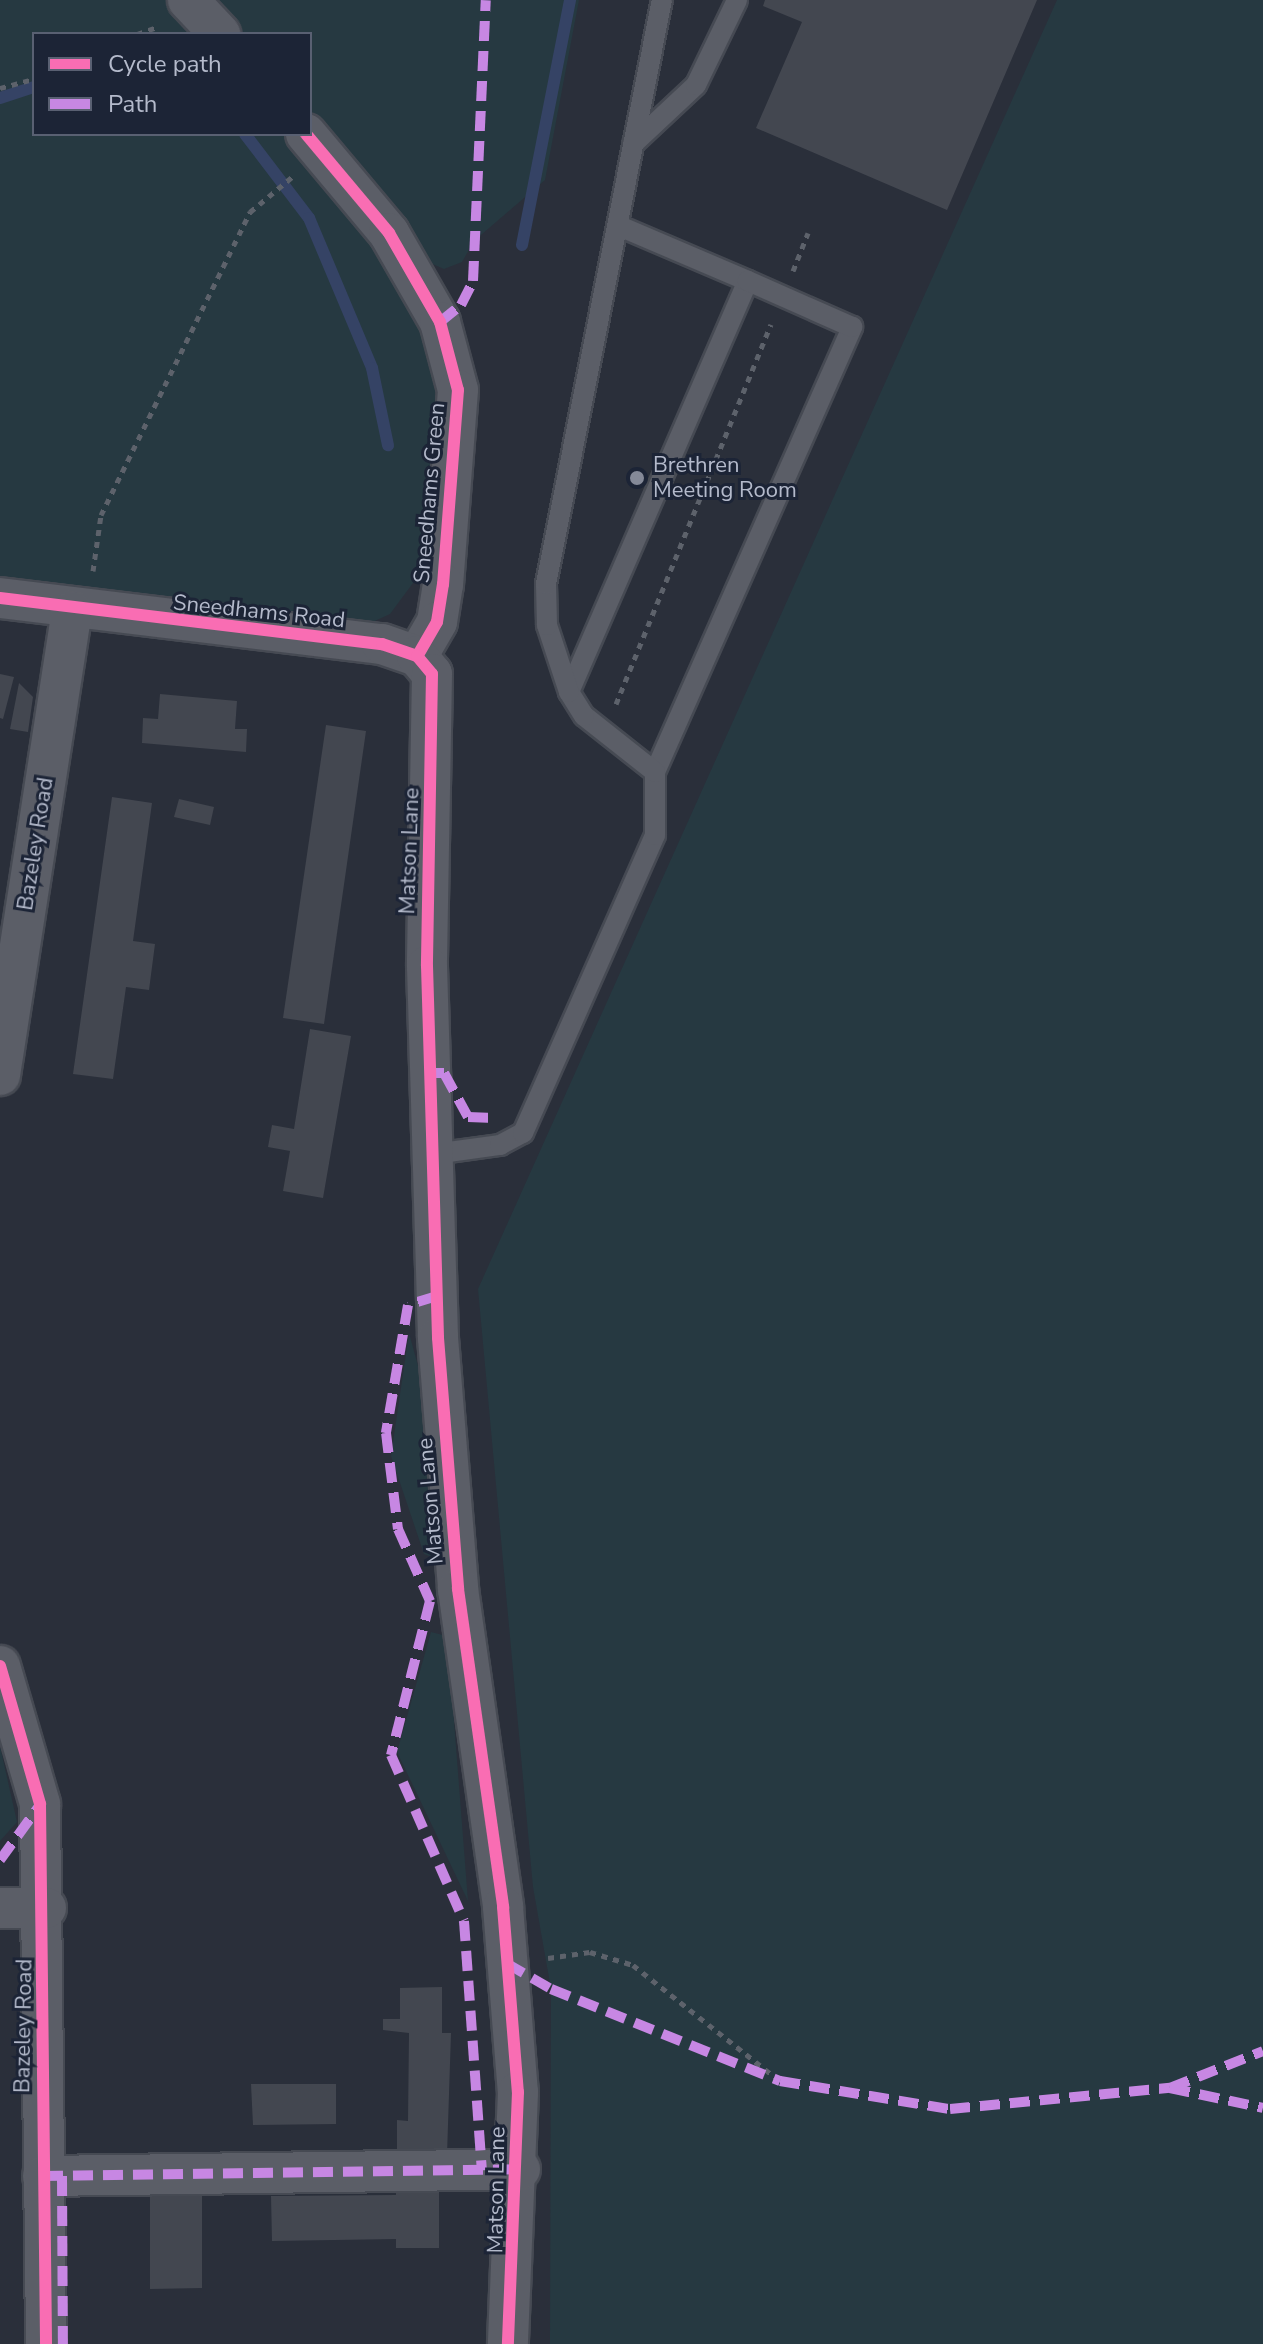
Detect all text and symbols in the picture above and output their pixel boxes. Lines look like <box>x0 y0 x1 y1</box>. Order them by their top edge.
legend <box>32 32 312 136</box>
text: Cycle path <box>108 48 222 80</box>
text: Path <box>108 88 157 120</box>
street label: Sneedhams Green <box>409 402 451 584</box>
place label: Brethren Meeting Room <box>653 452 797 504</box>
marker: Brethren Meeting Room <box>628 469 646 487</box>
street label: Sneedhams Road <box>172 590 346 634</box>
street label: Bazeley Road <box>12 776 60 912</box>
street label: Matson Lane <box>395 787 425 915</box>
street label: Matson Lane <box>412 1437 450 1565</box>
street label: Bazeley Road <box>10 1959 38 2093</box>
street label: Matson Lane <box>483 2126 511 2254</box>

